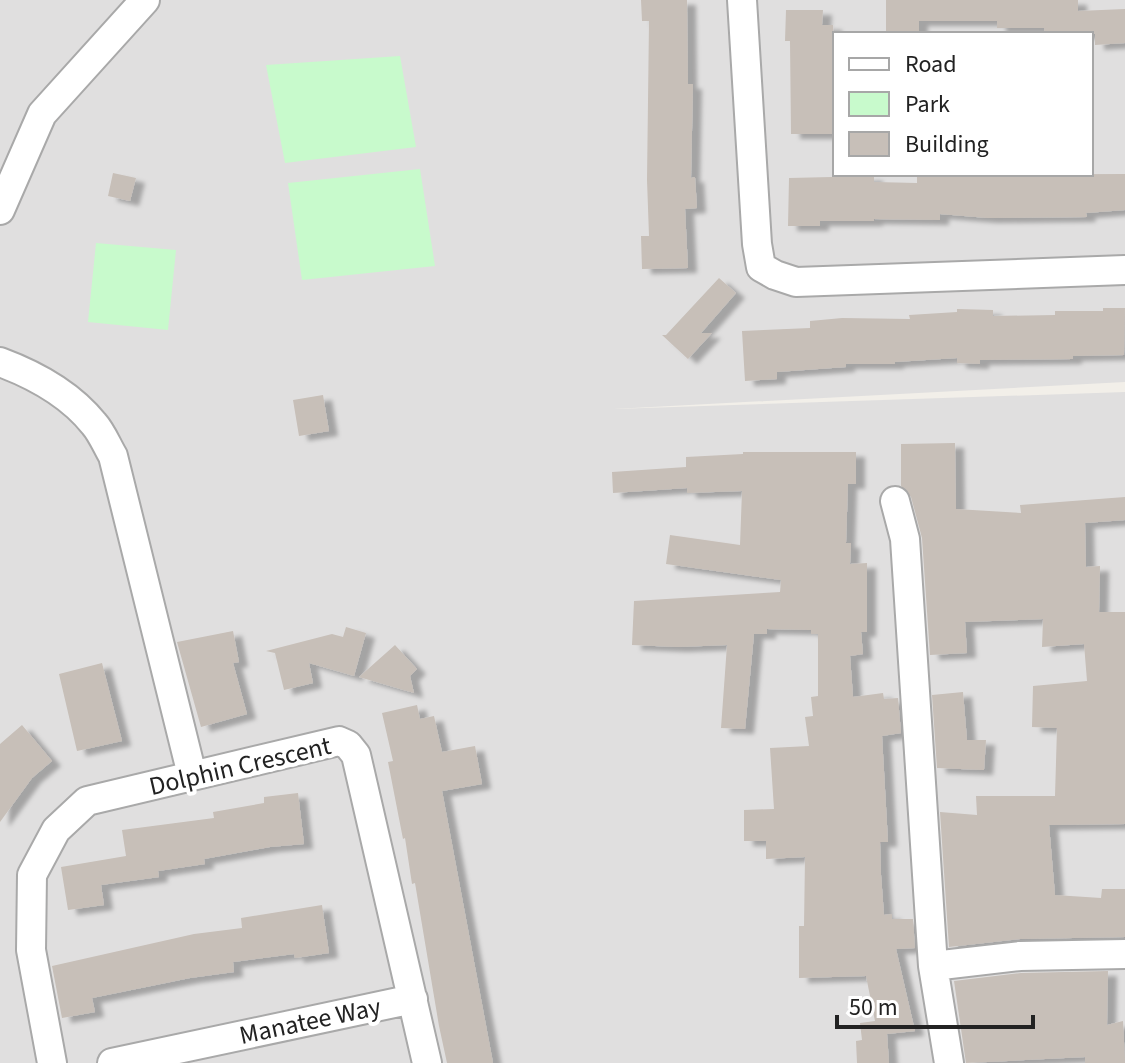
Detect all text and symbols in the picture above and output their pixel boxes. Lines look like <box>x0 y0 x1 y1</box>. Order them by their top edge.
legend <box>833 32 1093 176</box>
text: Road <box>905 47 957 82</box>
text: Park <box>905 87 950 122</box>
text: Building <box>905 127 989 162</box>
street label: Dolphin Crescent <box>145 727 335 805</box>
scale bar <box>837 979 1033 1029</box>
street label: Manatee Way <box>236 988 384 1054</box>
text: 50 m <box>849 990 898 1025</box>

